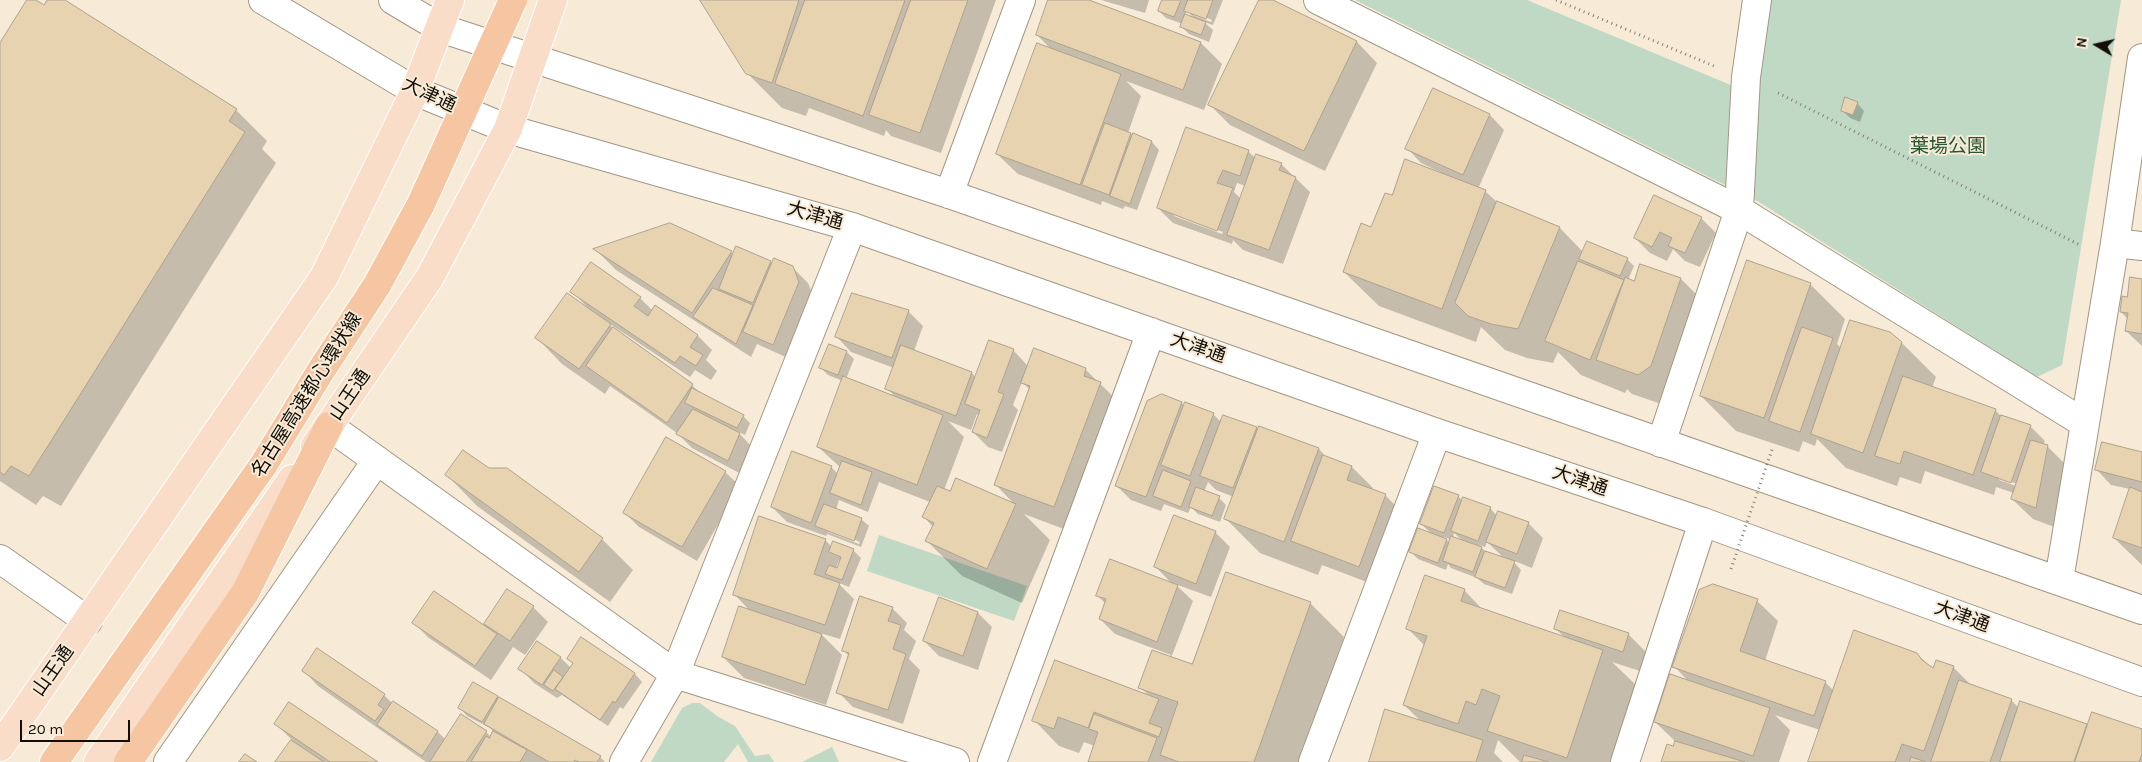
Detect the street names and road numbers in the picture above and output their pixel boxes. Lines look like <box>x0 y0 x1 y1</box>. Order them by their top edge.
street label: 大津通 <box>398 73 460 117</box>
street label: 大津通 <box>784 197 846 235</box>
street label: 名古屋高速都心環状線 <box>247 308 367 482</box>
street label: 大津通 <box>1167 328 1229 368</box>
street label: 山王通 <box>325 365 375 425</box>
street label: 大津通 <box>1549 461 1611 501</box>
street label: 大津通 <box>1931 597 1993 637</box>
street label: 山王通 <box>27 641 79 701</box>

